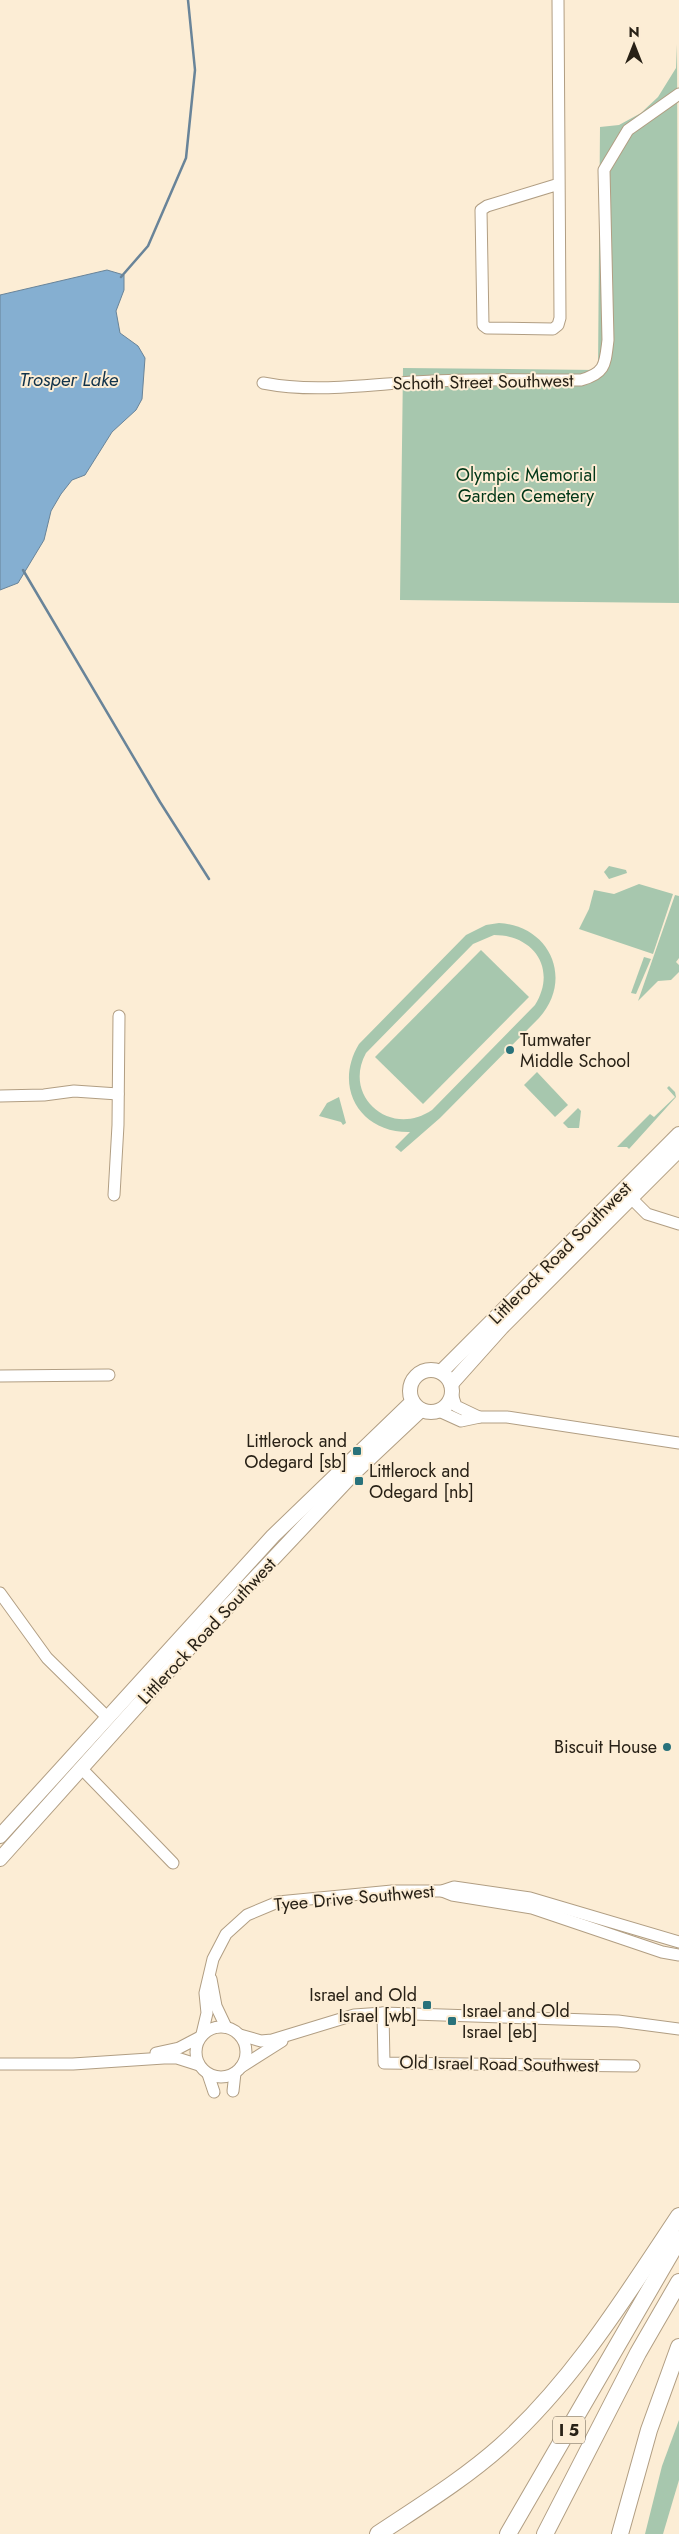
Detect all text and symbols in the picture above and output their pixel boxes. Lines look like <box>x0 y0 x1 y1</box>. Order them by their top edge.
north arrow <box>609 20 659 70</box>
text: N <box>628 22 640 42</box>
water label: Trosper Lake <box>20 366 119 393</box>
street label: Schoth Street Southwest <box>392 367 574 397</box>
park label: Olympic Memorial Garden Cemetery <box>456 462 596 509</box>
place label: Tumwater Middle School <box>520 1027 630 1074</box>
marker: Tumwater Middle School <box>504 1044 516 1056</box>
street label: Littlerock Road Southwest <box>483 1175 638 1330</box>
place label: Littlerock and Odegard [sb] <box>244 1428 347 1475</box>
marker: Littlerock and Odegard [sb] <box>351 1445 363 1457</box>
place label: Littlerock and Odegard [nb] <box>369 1458 474 1505</box>
marker: Littlerock and Odegard [nb] <box>353 1475 365 1487</box>
street label: Littlerock Road Southwest <box>132 1551 283 1710</box>
place label: Biscuit House <box>554 1734 657 1760</box>
marker: Biscuit House <box>661 1741 673 1753</box>
street label: Tyee Drive Southwest <box>273 1878 436 1918</box>
place label: Israel and Old Israel [wb] <box>309 1982 417 2029</box>
place label: Israel and Old Israel [eb] <box>462 1998 570 2045</box>
marker: Israel and Old Israel [wb] <box>421 1999 433 2011</box>
marker: Israel and Old Israel [eb] <box>446 2015 458 2027</box>
street label: Old Israel Road Southwest <box>399 2049 599 2079</box>
road number: I 5 <box>553 2416 585 2444</box>

